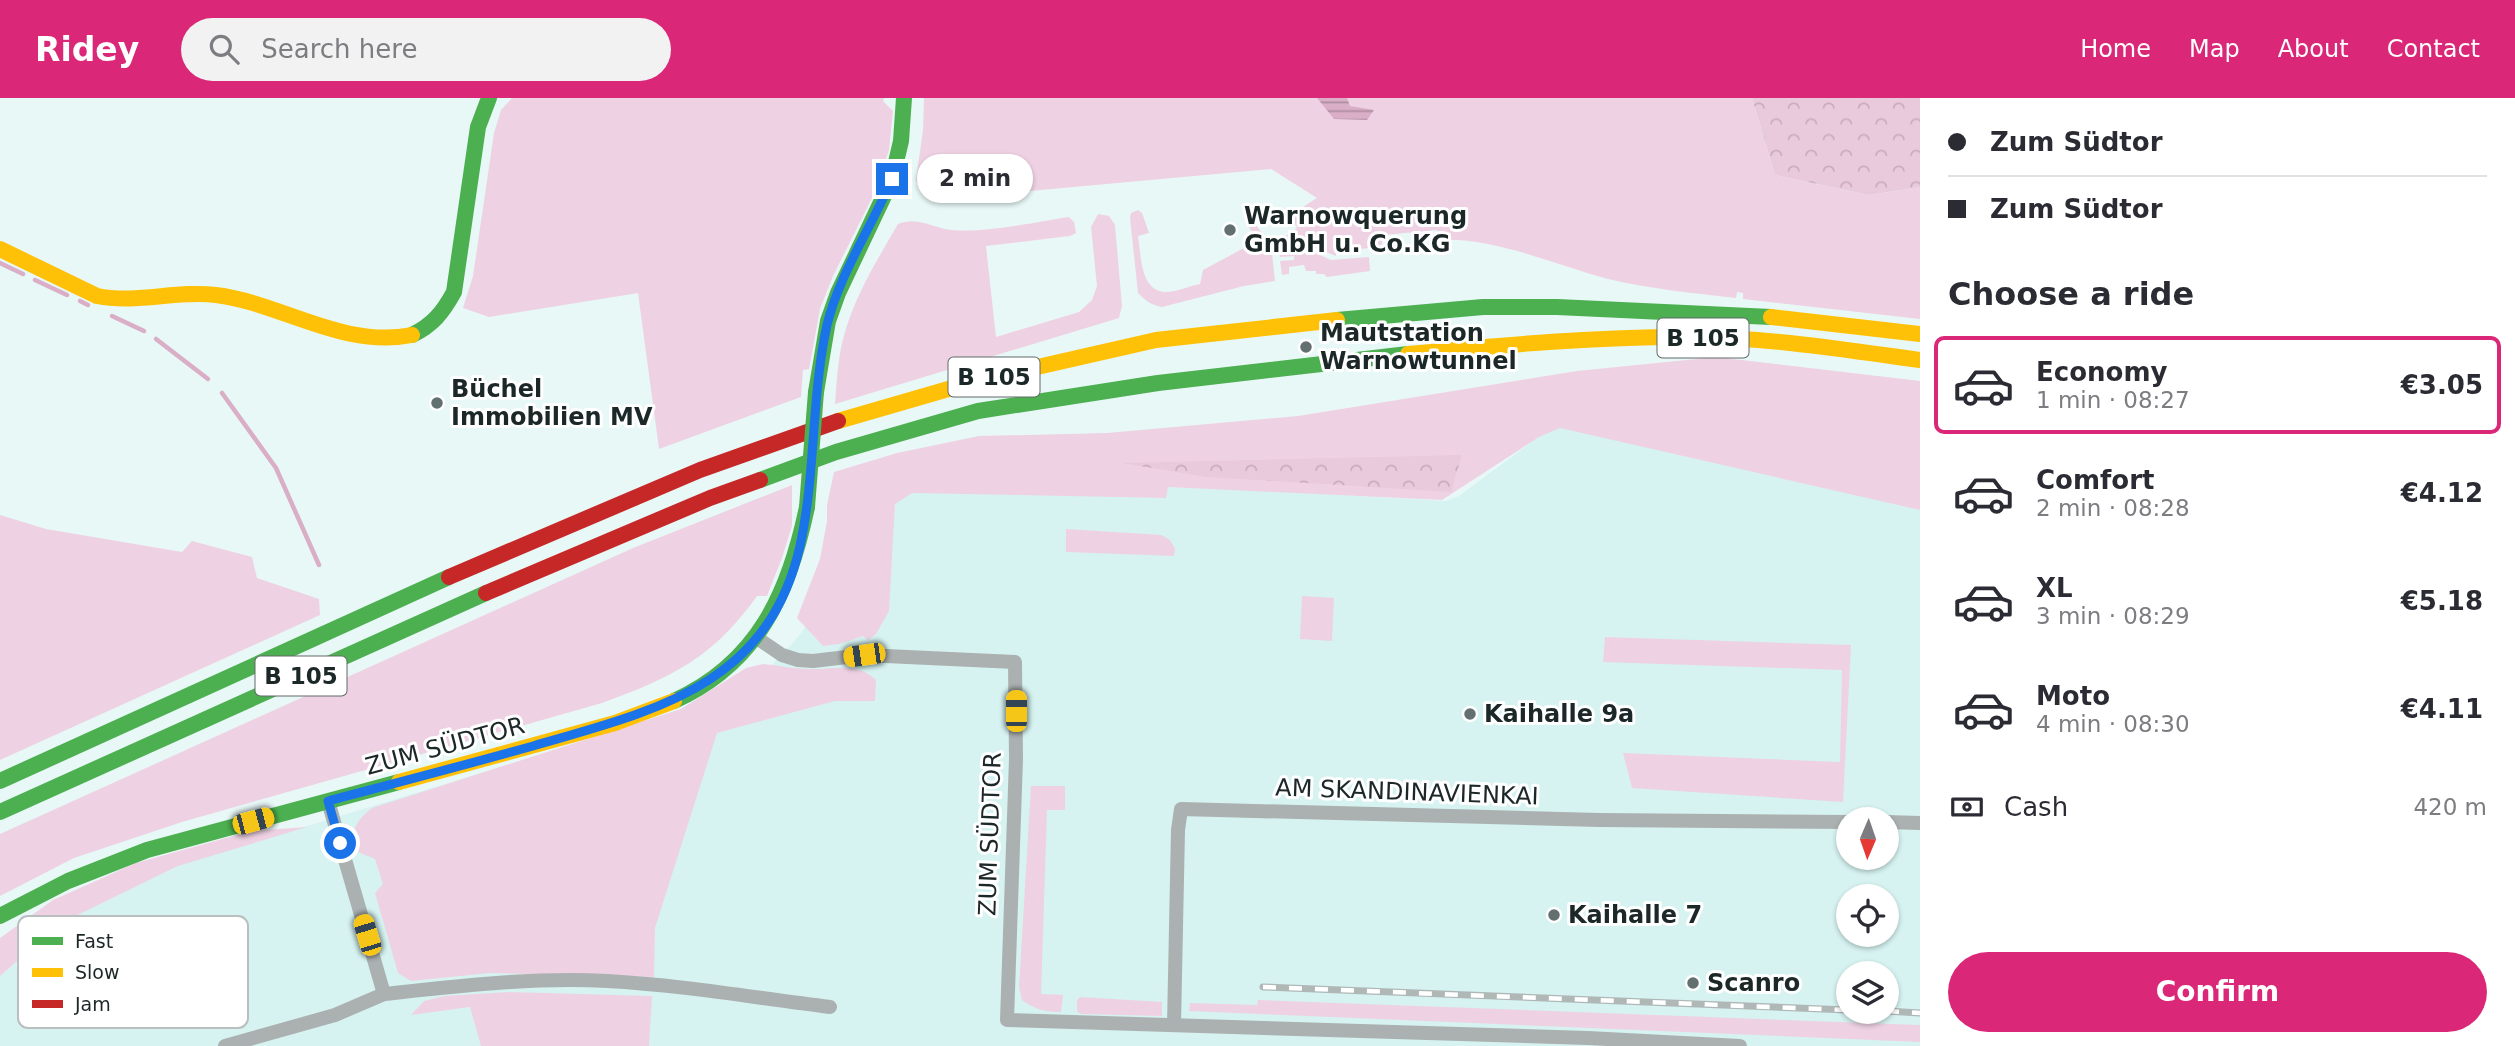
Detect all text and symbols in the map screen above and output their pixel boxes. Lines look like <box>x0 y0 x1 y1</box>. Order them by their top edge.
search box <box>181 18 671 81</box>
text: Ridey <box>35 30 139 69</box>
icon: search <box>205 30 243 68</box>
text: Search here <box>261 34 417 64</box>
text: Home <box>2080 35 2151 63</box>
text: Map <box>2189 35 2240 63</box>
text: About <box>2278 35 2349 63</box>
text: Contact <box>2387 35 2480 63</box>
text: Zum Südtor <box>1990 127 2162 157</box>
callout: 2 min <box>917 154 1032 204</box>
route end <box>876 163 908 195</box>
text: 2 min <box>939 165 1011 191</box>
text: Zum Südtor <box>1990 194 2162 224</box>
place label: Warnowquerung GmbH u. Co.KG <box>1244 202 1467 258</box>
marker: Warnowquerung GmbH u. Co.KG <box>1222 222 1238 238</box>
text: Choose a ride <box>1948 275 2194 313</box>
road number: B 105 <box>1658 318 1748 358</box>
place label: Mautstation Warnowtunnel <box>1320 319 1517 375</box>
marker: Mautstation Warnowtunnel <box>1298 339 1314 355</box>
icon: car <box>1952 354 2015 417</box>
text: Economy <box>2036 357 2167 387</box>
road number: B 105 <box>948 358 1040 396</box>
text: €3.05 <box>2401 370 2483 400</box>
place label: Büchel Immobilien MV <box>451 375 653 431</box>
text: 1 min · 08:27 <box>2036 387 2190 413</box>
marker: Büchel Immobilien MV <box>429 395 445 411</box>
icon: car <box>1952 462 2015 525</box>
text: Comfort <box>2036 465 2154 495</box>
text: €4.12 <box>2401 478 2483 508</box>
text: 2 min · 08:28 <box>2036 495 2190 521</box>
icon: car <box>1952 570 2015 633</box>
text: XL <box>2036 573 2073 603</box>
text: €5.18 <box>2401 586 2483 616</box>
text: 3 min · 08:29 <box>2036 603 2190 629</box>
car <box>842 642 887 668</box>
road number: B 105 <box>256 656 346 696</box>
icon: car <box>1952 678 2015 741</box>
text: Moto <box>2036 681 2110 711</box>
car <box>1006 690 1027 732</box>
text: €4.11 <box>2401 694 2483 724</box>
place label: Kaihalle 9a <box>1484 700 1634 728</box>
marker: Kaihalle 9a <box>1462 706 1478 722</box>
street label: ZUM SÜDTOR <box>362 710 528 781</box>
text: 4 min · 08:30 <box>2036 711 2190 737</box>
street label: ZUM SÜDTOR <box>972 752 1007 916</box>
street label: AM SKANDINAVIENKAI <box>1275 773 1539 811</box>
icon: cash <box>1948 788 1986 826</box>
text: Cash <box>2004 792 2068 822</box>
text: 420 m <box>2413 794 2487 820</box>
car <box>230 805 277 837</box>
north arrow <box>1836 807 1899 870</box>
map controls <box>1836 807 1899 1024</box>
route start <box>324 827 356 859</box>
button: locate <box>1836 884 1899 947</box>
place label: Kaihalle 7 <box>1568 901 1702 929</box>
marker: Kaihalle 7 <box>1546 907 1562 923</box>
car <box>351 912 384 958</box>
legend <box>18 916 248 1028</box>
text: Fast <box>75 930 113 952</box>
button: Confirm <box>1948 952 2487 1032</box>
text: Slow <box>75 961 120 983</box>
button: layers <box>1836 961 1899 1024</box>
place label: Scanro <box>1707 969 1800 997</box>
marker: Scanro <box>1685 975 1701 991</box>
text: Jam <box>74 993 111 1015</box>

